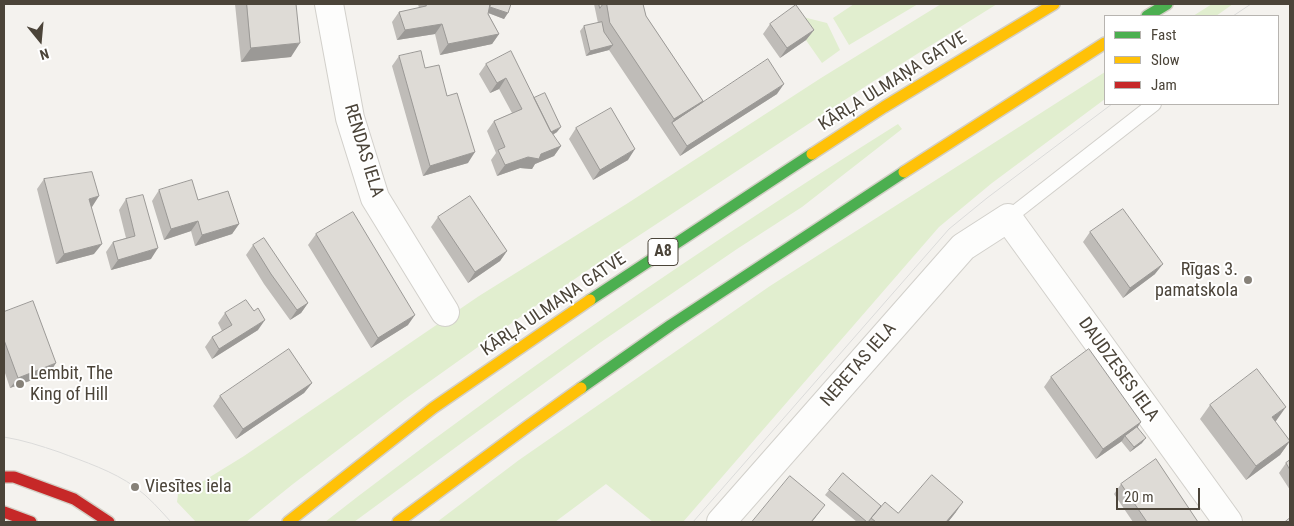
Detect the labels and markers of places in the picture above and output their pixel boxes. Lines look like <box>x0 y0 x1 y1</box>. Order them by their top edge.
place label: Rīgas 3. pamatskola <box>1155 259 1238 302</box>
marker: Rīgas 3. pamatskola <box>1242 274 1254 286</box>
place label: Lembit, The King of Hill <box>30 363 113 406</box>
marker: Lembit, The King of Hill <box>14 378 26 390</box>
place label: Viesītes iela <box>145 476 232 498</box>
marker: Viesītes iela <box>129 481 141 493</box>

